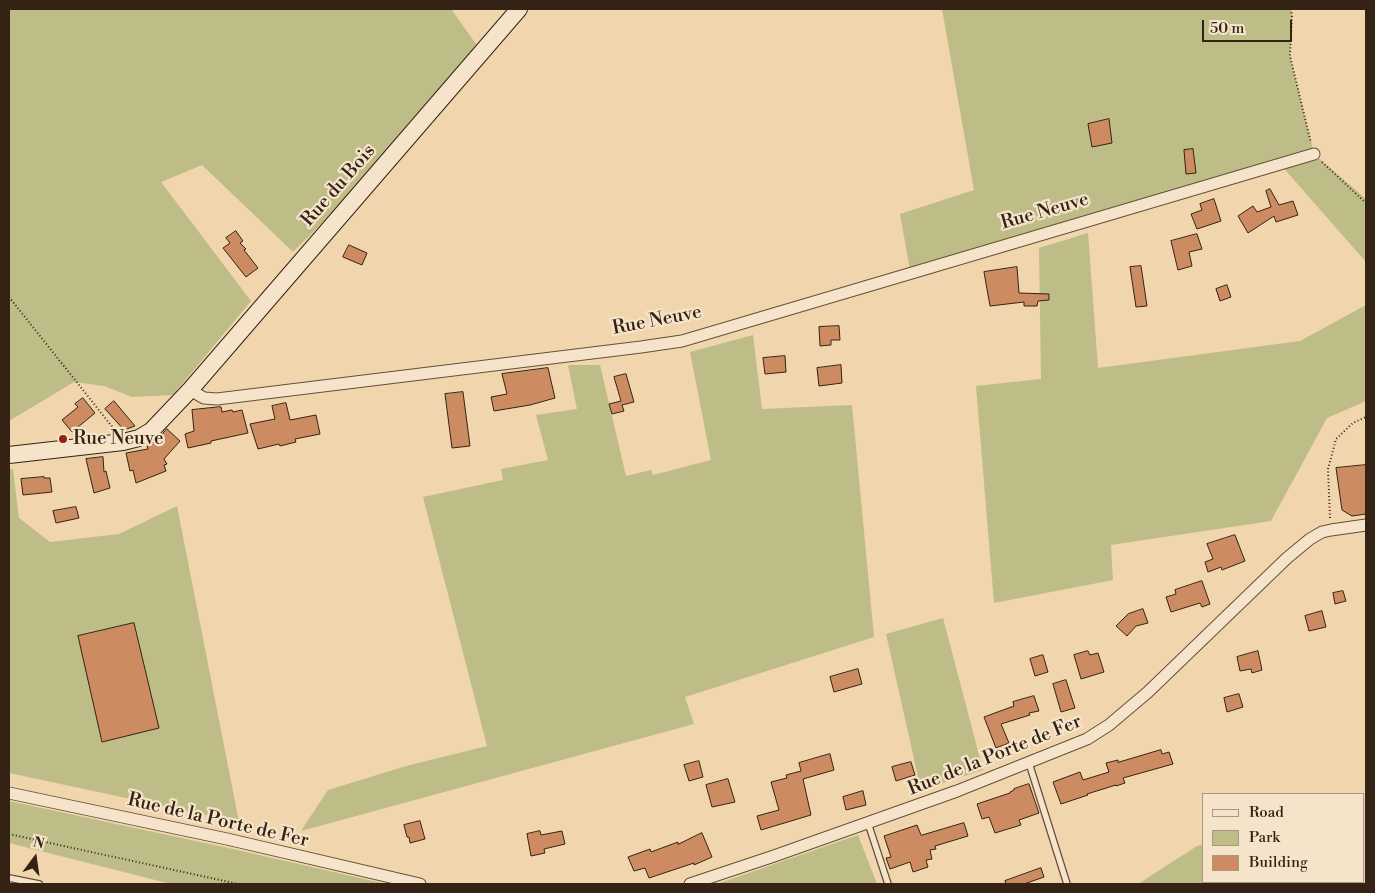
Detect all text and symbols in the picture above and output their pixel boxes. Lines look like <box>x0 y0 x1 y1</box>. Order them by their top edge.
scale bar <box>1205 10 1295 42</box>
text: 50 m <box>1210 19 1244 38</box>
street label: Rue du Bois <box>297 140 381 232</box>
street label: Rue Neuve <box>998 189 1092 235</box>
street label: Rue Neuve <box>610 301 704 341</box>
place label: Rue Neuve <box>73 428 164 450</box>
marker: Rue Neuve <box>57 433 69 445</box>
street label: Rue de la Porte de Fer <box>905 711 1085 801</box>
street label: Rue de la Porte de Fer <box>125 789 311 853</box>
legend <box>1202 793 1365 883</box>
text: Road <box>1249 803 1284 822</box>
text: Park <box>1249 828 1280 847</box>
north arrow <box>10 833 60 883</box>
text: N <box>31 833 46 854</box>
text: Building <box>1249 853 1308 872</box>

